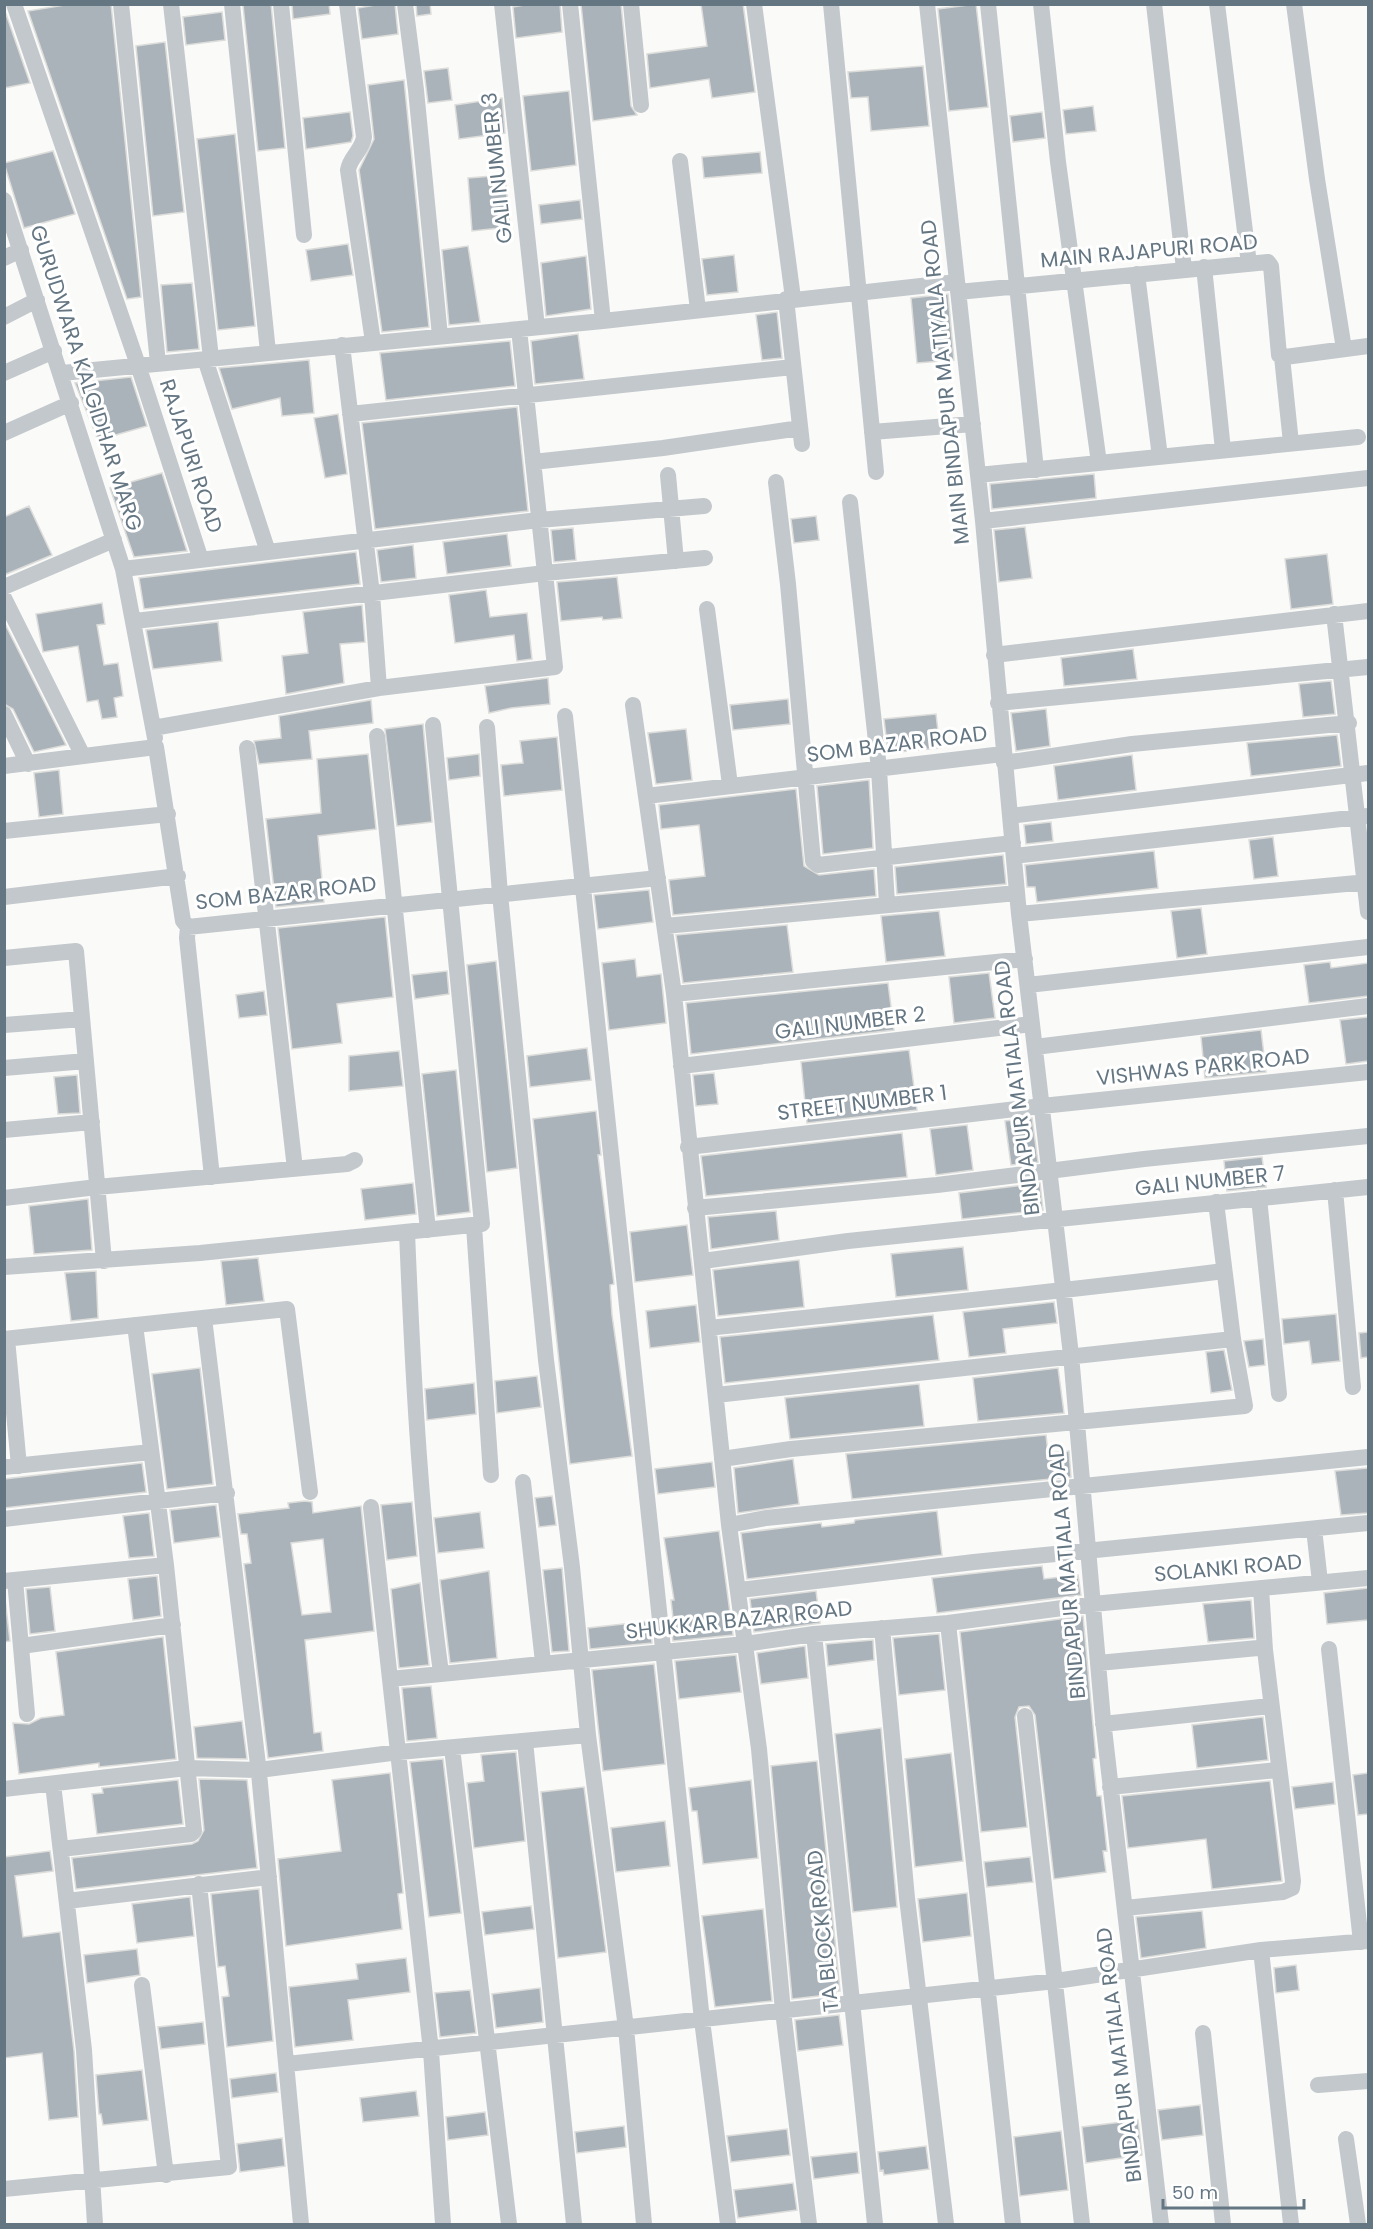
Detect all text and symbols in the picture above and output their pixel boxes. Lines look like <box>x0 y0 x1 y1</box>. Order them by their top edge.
street label: GALI NUMBER 3 <box>474 91 519 245</box>
street label: MAIN BINDAPUR MATIYALA ROAD <box>913 218 976 546</box>
street label: GURUDWARA KALGIDHAR MARG <box>23 221 150 535</box>
street label: MAIN RAJAPURI ROAD <box>1039 227 1259 274</box>
street label: RAJAPURI ROAD <box>153 375 230 537</box>
street label: SOM BAZAR ROAD <box>805 718 989 769</box>
street label: SOM BAZAR ROAD <box>194 869 378 916</box>
street label: BINDAPUR MATIALA ROAD <box>986 959 1047 1217</box>
street label: GALI NUMBER 2 <box>773 999 927 1046</box>
street label: VISHWAS PARK ROAD <box>1095 1041 1311 1092</box>
street label: STREET NUMBER 1 <box>775 1078 948 1127</box>
street label: GALI NUMBER 7 <box>1133 1158 1286 1203</box>
street label: BINDAPUR MATIALA ROAD <box>1041 1442 1092 1700</box>
street label: SOLANKI ROAD <box>1153 1547 1303 1588</box>
street label: SHUKKAR BAZAR ROAD <box>624 1593 854 1646</box>
street label: TA BLOCK ROAD <box>800 1849 845 2013</box>
street label: BINDAPUR MATIALA ROAD <box>1088 1926 1149 2184</box>
scale bar <box>1163 2172 1304 2210</box>
text: 50 m <box>1172 2180 1218 2205</box>

